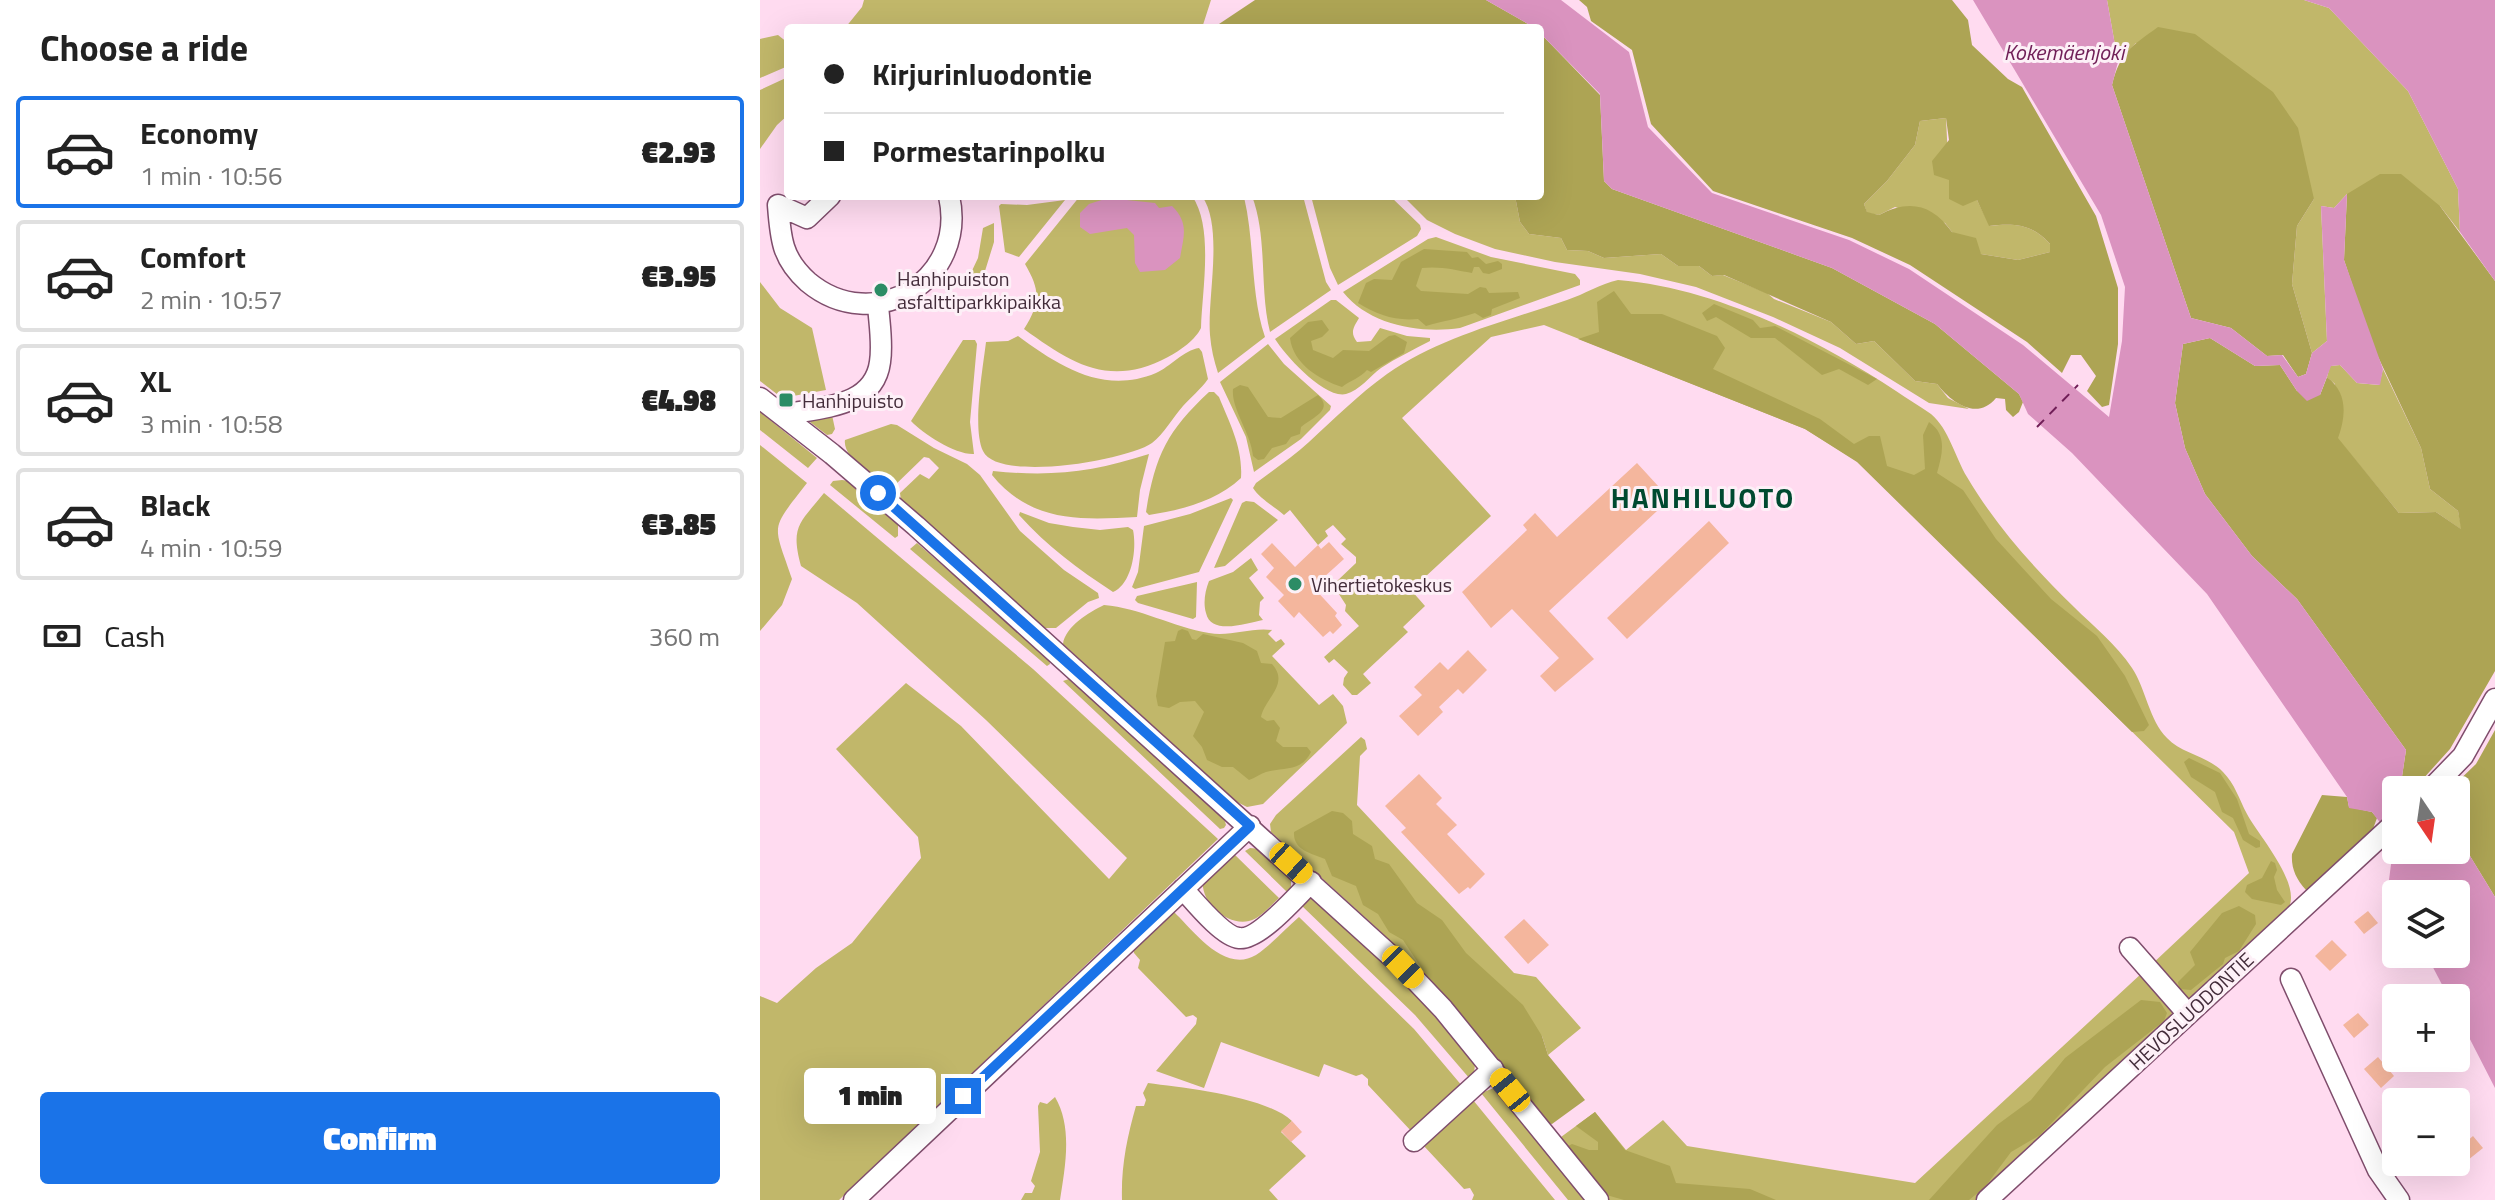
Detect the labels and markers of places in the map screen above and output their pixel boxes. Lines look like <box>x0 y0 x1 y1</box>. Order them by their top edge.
place label: Hanhipuiston asfalttiparkkipaikka <box>897 263 1061 317</box>
marker: Hanhipuiston asfalttiparkkipaikka <box>872 281 890 299</box>
place label: Hanhipuisto <box>802 385 904 416</box>
marker: Hanhipuisto <box>777 391 795 409</box>
place label: Vihertietokeskus <box>1311 569 1452 600</box>
marker: Vihertietokeskus <box>1286 575 1304 593</box>

